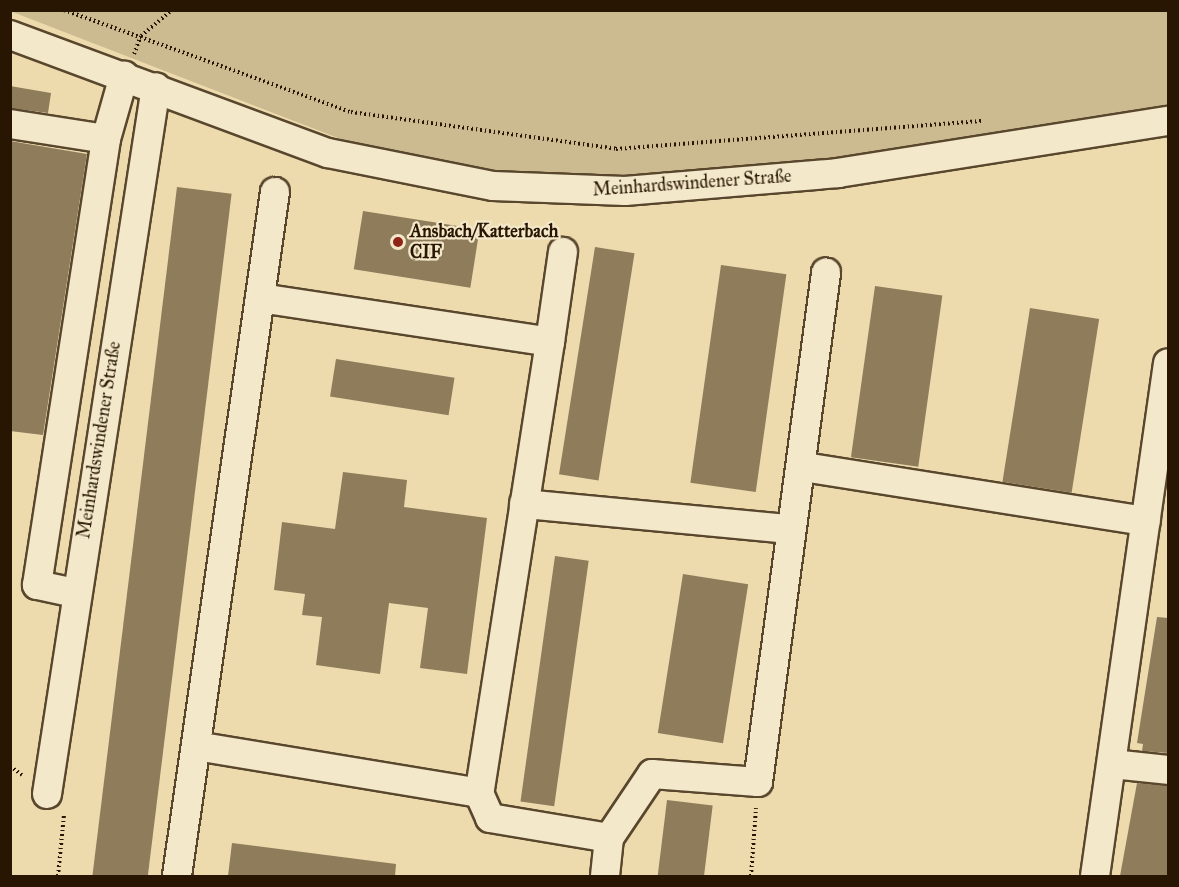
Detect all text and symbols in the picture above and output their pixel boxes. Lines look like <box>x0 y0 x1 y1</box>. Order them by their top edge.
street label: Meinhardswindener Straße <box>592 165 792 201</box>
place label: Ansbach/Katterbach CIF <box>410 221 558 264</box>
marker: Ansbach/Katterbach CIF <box>391 235 405 249</box>
street label: Meinhardswindener Straße <box>73 340 125 540</box>

